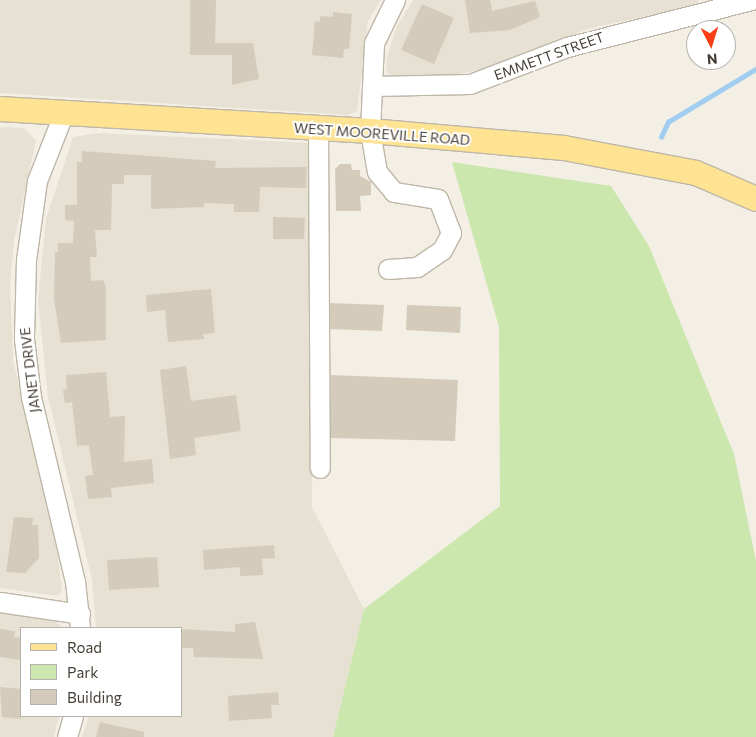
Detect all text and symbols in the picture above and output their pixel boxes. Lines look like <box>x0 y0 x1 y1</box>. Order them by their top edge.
north arrow <box>686 20 736 70</box>
street label: EMMETT STREET <box>492 28 606 84</box>
text: N <box>706 51 718 68</box>
street label: WEST MOOREVILLE ROAD <box>293 119 471 149</box>
street label: JANET DRIVE <box>16 326 44 414</box>
legend <box>20 627 182 717</box>
text: Road <box>67 638 102 656</box>
text: Park <box>67 663 98 681</box>
text: Building <box>67 688 122 706</box>

